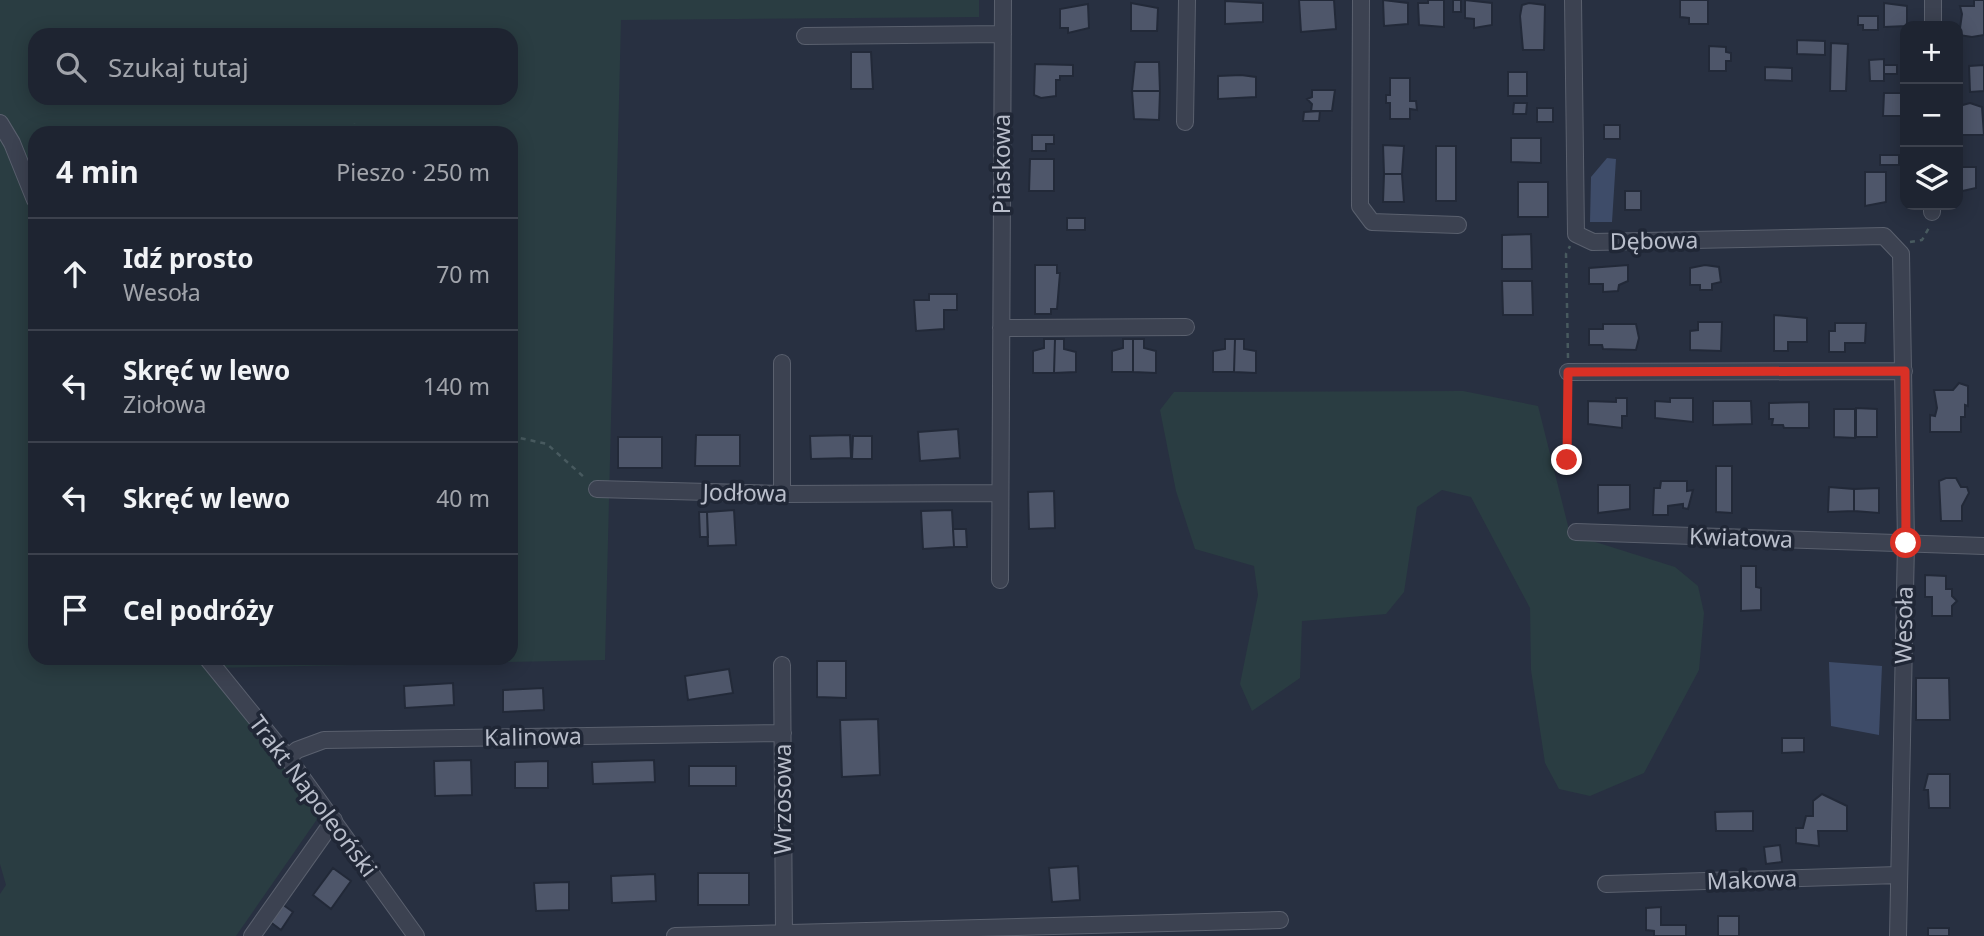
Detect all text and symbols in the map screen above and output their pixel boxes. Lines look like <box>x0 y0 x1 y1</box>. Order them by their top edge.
map controls <box>1900 21 1963 210</box>
button: + <box>1900 21 1963 84</box>
search box <box>28 28 518 105</box>
icon: search <box>52 48 90 86</box>
text: Szukaj tutaj <box>108 49 249 85</box>
button: − <box>1900 84 1963 147</box>
street label: Piaskowa <box>985 114 1017 214</box>
button: layers <box>1900 147 1963 210</box>
text: 4 min <box>56 151 139 192</box>
text: Pieszo · 250 m <box>336 156 490 188</box>
street label: Dębowa <box>1610 223 1698 257</box>
text: Idź prosto <box>123 240 254 276</box>
icon: ahead <box>56 255 94 293</box>
text: 70 m <box>436 258 490 290</box>
text: Wesoła <box>123 276 201 308</box>
text: Skręć w lewo <box>123 352 290 388</box>
icon: left <box>56 367 94 405</box>
text: 140 m <box>423 370 490 402</box>
text: Ziołowa <box>123 388 206 420</box>
route end <box>1551 444 1582 475</box>
street label: Jodłowa <box>700 475 788 509</box>
icon: left <box>56 479 94 517</box>
text: Skręć w lewo <box>123 480 290 516</box>
text: 40 m <box>436 482 490 514</box>
street label: Kwiatowa <box>1689 519 1794 555</box>
route start <box>1890 527 1921 558</box>
street label: Wesoła <box>1886 586 1920 664</box>
icon: arrive <box>56 591 94 629</box>
text: Cel podróży <box>123 592 274 628</box>
street label: Trakt Napoleoński <box>242 708 385 883</box>
street label: Kalinowa <box>484 719 582 753</box>
street label: Wrzosowa <box>766 744 798 854</box>
street label: Makowa <box>1706 861 1798 897</box>

